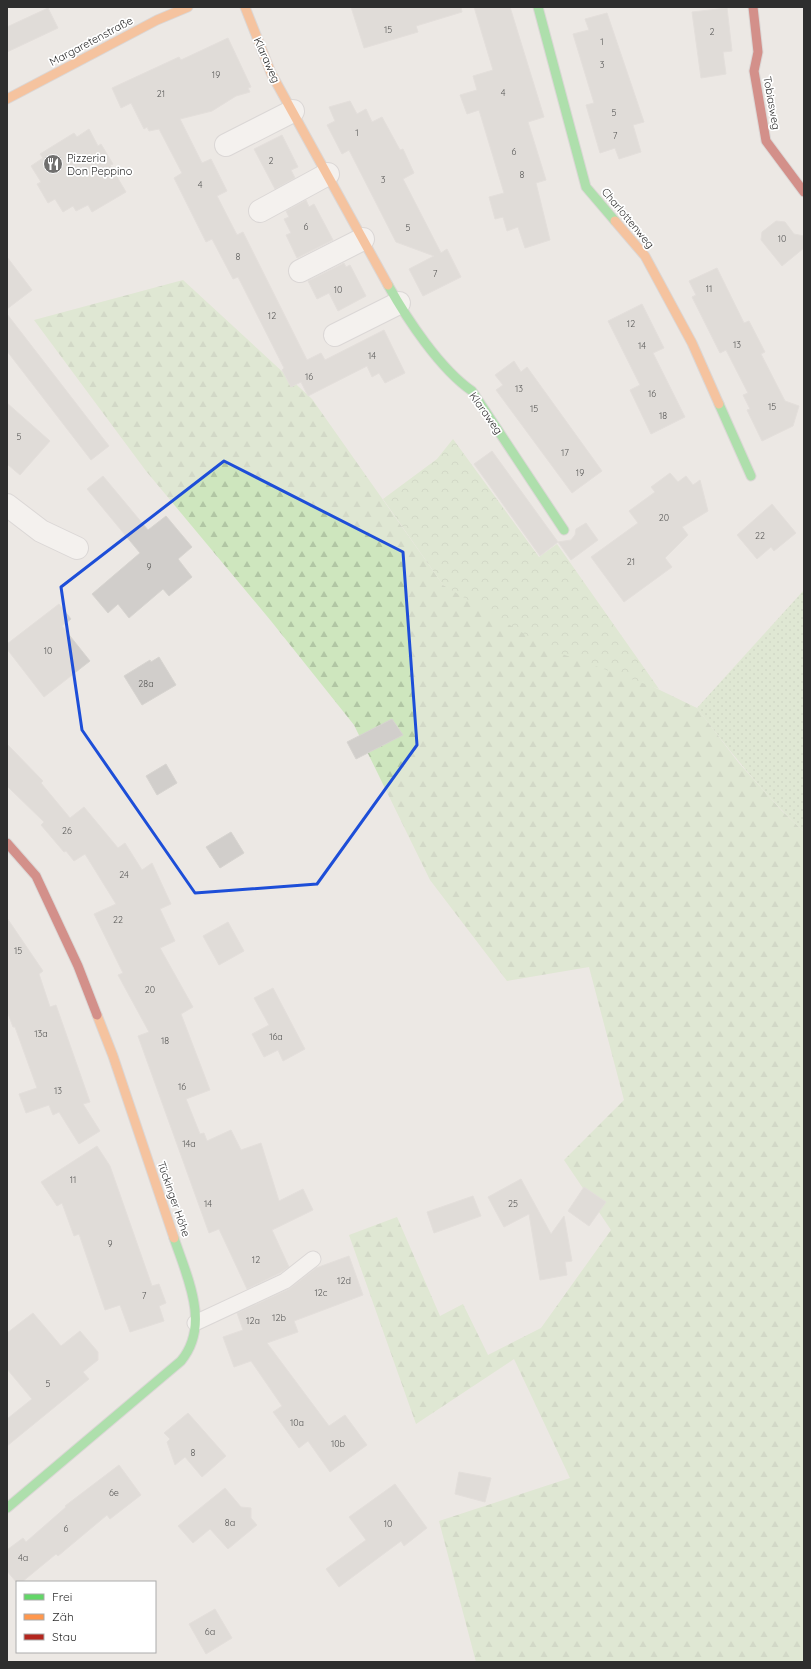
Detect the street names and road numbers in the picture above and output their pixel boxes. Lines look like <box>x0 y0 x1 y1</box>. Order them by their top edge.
street label: Margaretenstraße <box>47 13 135 69</box>
street label: Klaraweg <box>251 35 283 85</box>
street label: Tobiasweg <box>760 75 784 131</box>
street label: Charlottenweg <box>599 185 657 251</box>
street label: Klaraweg <box>466 389 506 437</box>
street label: Tückinger Höhe <box>155 1159 193 1239</box>

